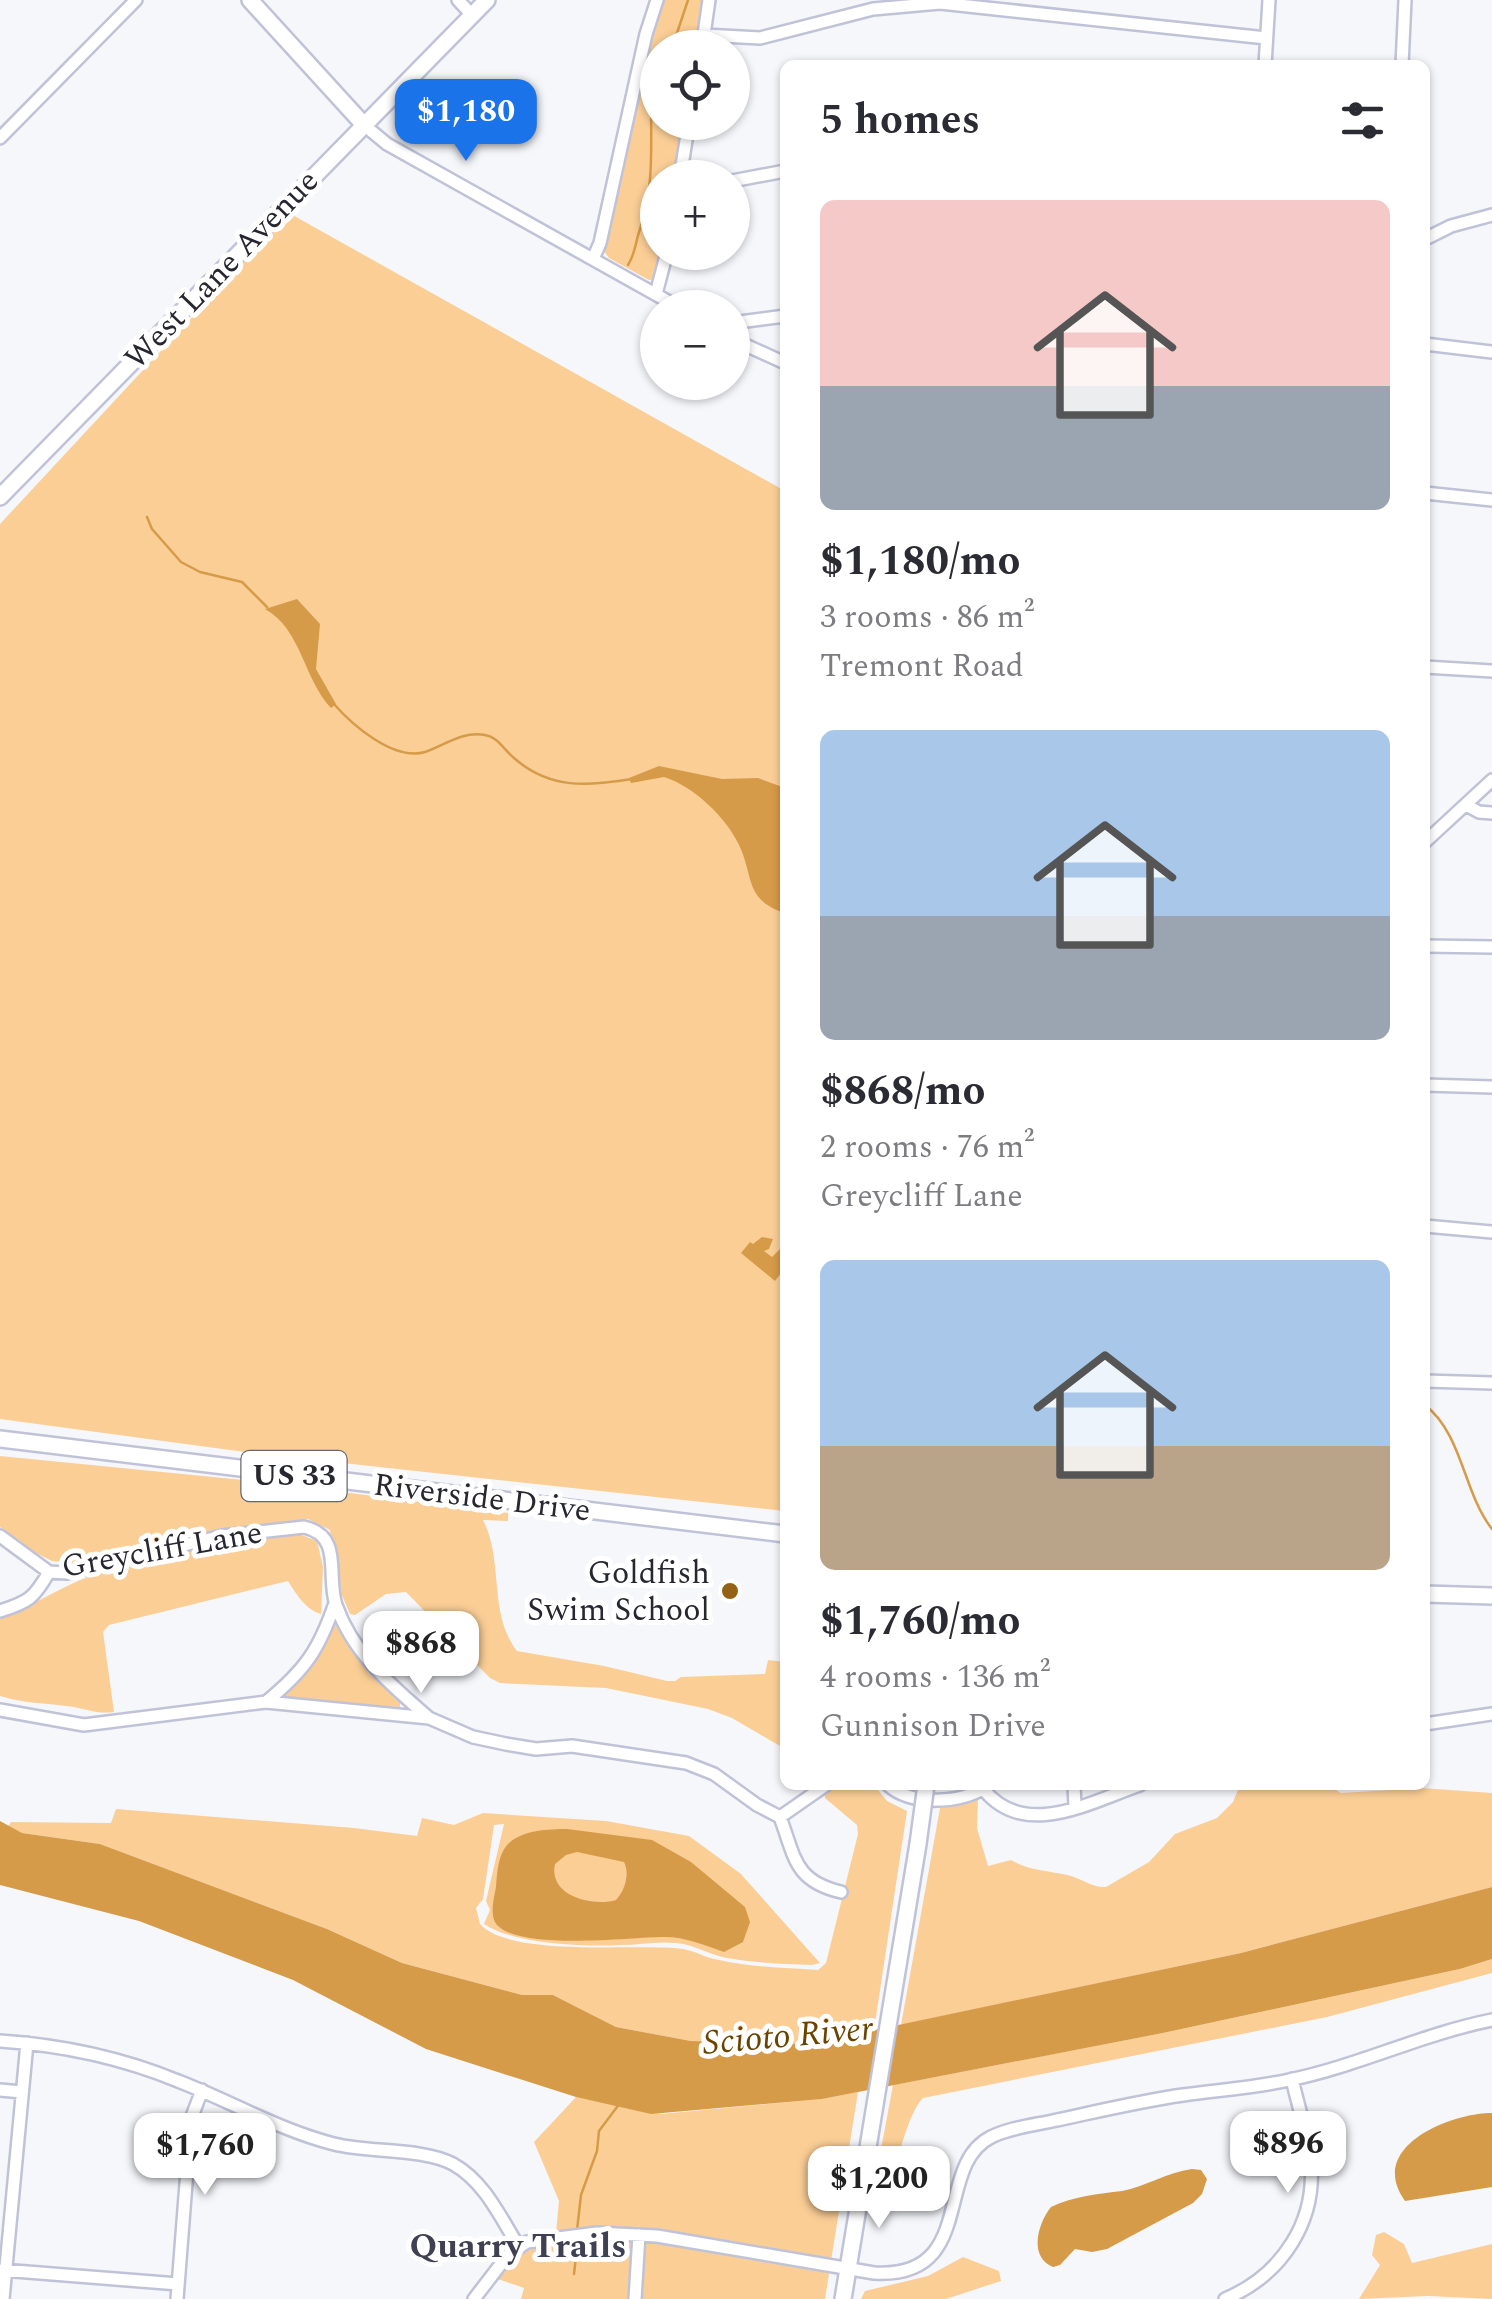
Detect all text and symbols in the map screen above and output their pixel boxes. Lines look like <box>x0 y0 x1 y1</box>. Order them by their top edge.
map controls <box>640 30 750 400</box>
button: locate <box>640 30 750 140</box>
pin: $1,180 <box>385 79 547 164</box>
text: $1,180 <box>417 87 515 136</box>
text: 5 homes <box>820 89 980 152</box>
icon: filters <box>1335 93 1390 148</box>
street label: West Lane Avenue <box>113 158 331 382</box>
button: + <box>640 160 750 270</box>
icon: home <box>1015 265 1195 445</box>
button: − <box>640 290 750 400</box>
text: $1,180/mo <box>820 530 1020 593</box>
text: 3 rooms · 86 m² <box>820 593 1034 642</box>
text: Tremont Road <box>820 642 1024 691</box>
icon: home <box>1015 795 1195 975</box>
text: $868/mo <box>820 1060 986 1123</box>
text: 2 rooms · 76 m² <box>820 1123 1034 1172</box>
text: Greycliff Lane <box>820 1172 1023 1221</box>
icon: home <box>1015 1325 1195 1505</box>
road number: US 33 <box>242 1451 346 1501</box>
street label: Riverside Drive <box>371 1460 593 1536</box>
street label: Greycliff Lane <box>58 1508 266 1592</box>
place label: Goldfish Swim School <box>527 1549 710 1635</box>
marker: Goldfish Swim School <box>719 1580 741 1602</box>
text: $1,760/mo <box>820 1590 1020 1653</box>
pin: $868 <box>362 1611 480 1696</box>
text: $868 <box>385 1619 457 1668</box>
text: 4 rooms · 136 m² <box>820 1653 1050 1702</box>
text: Gunnison Drive <box>820 1702 1046 1751</box>
water label: Scioto River <box>701 2002 876 2070</box>
pin: $896 <box>1229 2111 1347 2196</box>
pin: $1,760 <box>124 2113 286 2198</box>
text: $896 <box>1252 2119 1324 2168</box>
text: $1,760 <box>156 2121 254 2170</box>
pin: $1,200 <box>798 2146 960 2231</box>
text: $1,200 <box>830 2154 928 2203</box>
district label: Quarry Trails <box>410 2220 626 2273</box>

